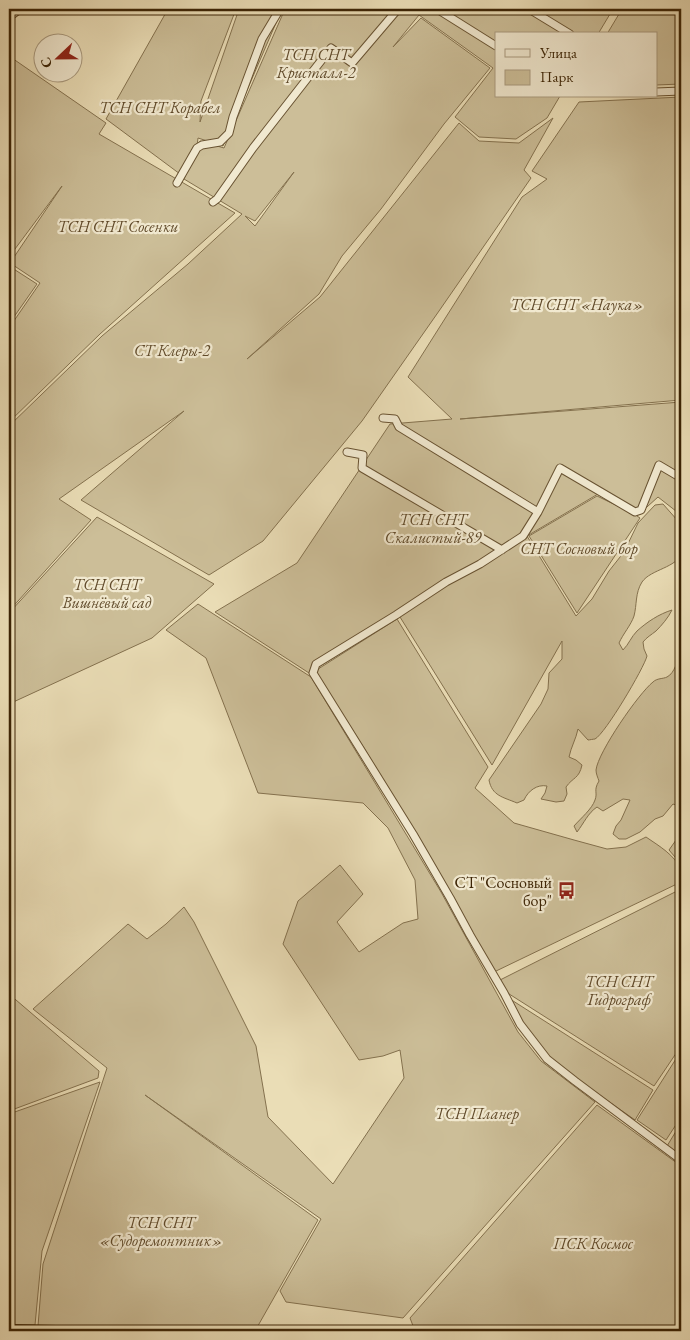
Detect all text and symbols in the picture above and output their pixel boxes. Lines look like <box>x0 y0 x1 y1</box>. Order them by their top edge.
north arrow <box>32 32 82 82</box>
legend <box>495 32 658 98</box>
text: Улица <box>539 43 577 62</box>
park label: ТСН СНТ Кристалл-2 <box>276 44 357 83</box>
text: С <box>36 55 56 71</box>
text: Парк <box>540 67 573 86</box>
park label: ТСН СНТ Корабел <box>99 97 221 118</box>
park label: ТСН СНТ Сосенки <box>58 216 178 237</box>
park label: ТСН СНТ «Наука» <box>510 294 644 315</box>
park label: СТ Клеры-2 <box>134 340 211 361</box>
park label: ТСН СНТ Скалистый-89 <box>385 509 483 548</box>
park label: СНТ Сосновый бор <box>520 538 638 559</box>
park label: ТСН СНТ Вишнёвый сад <box>62 574 152 613</box>
place label: СТ "Сосновый бор" <box>455 872 553 911</box>
bus stop icon: СТ "Сосновый бор" <box>556 881 576 901</box>
park label: ТСН СНТ Гидрограф <box>585 971 655 1010</box>
park label: ТСН Планер <box>435 1103 519 1124</box>
park label: ТСН СНТ «Судоремонтник» <box>100 1212 222 1251</box>
park label: ПСК Космос <box>552 1233 634 1254</box>

